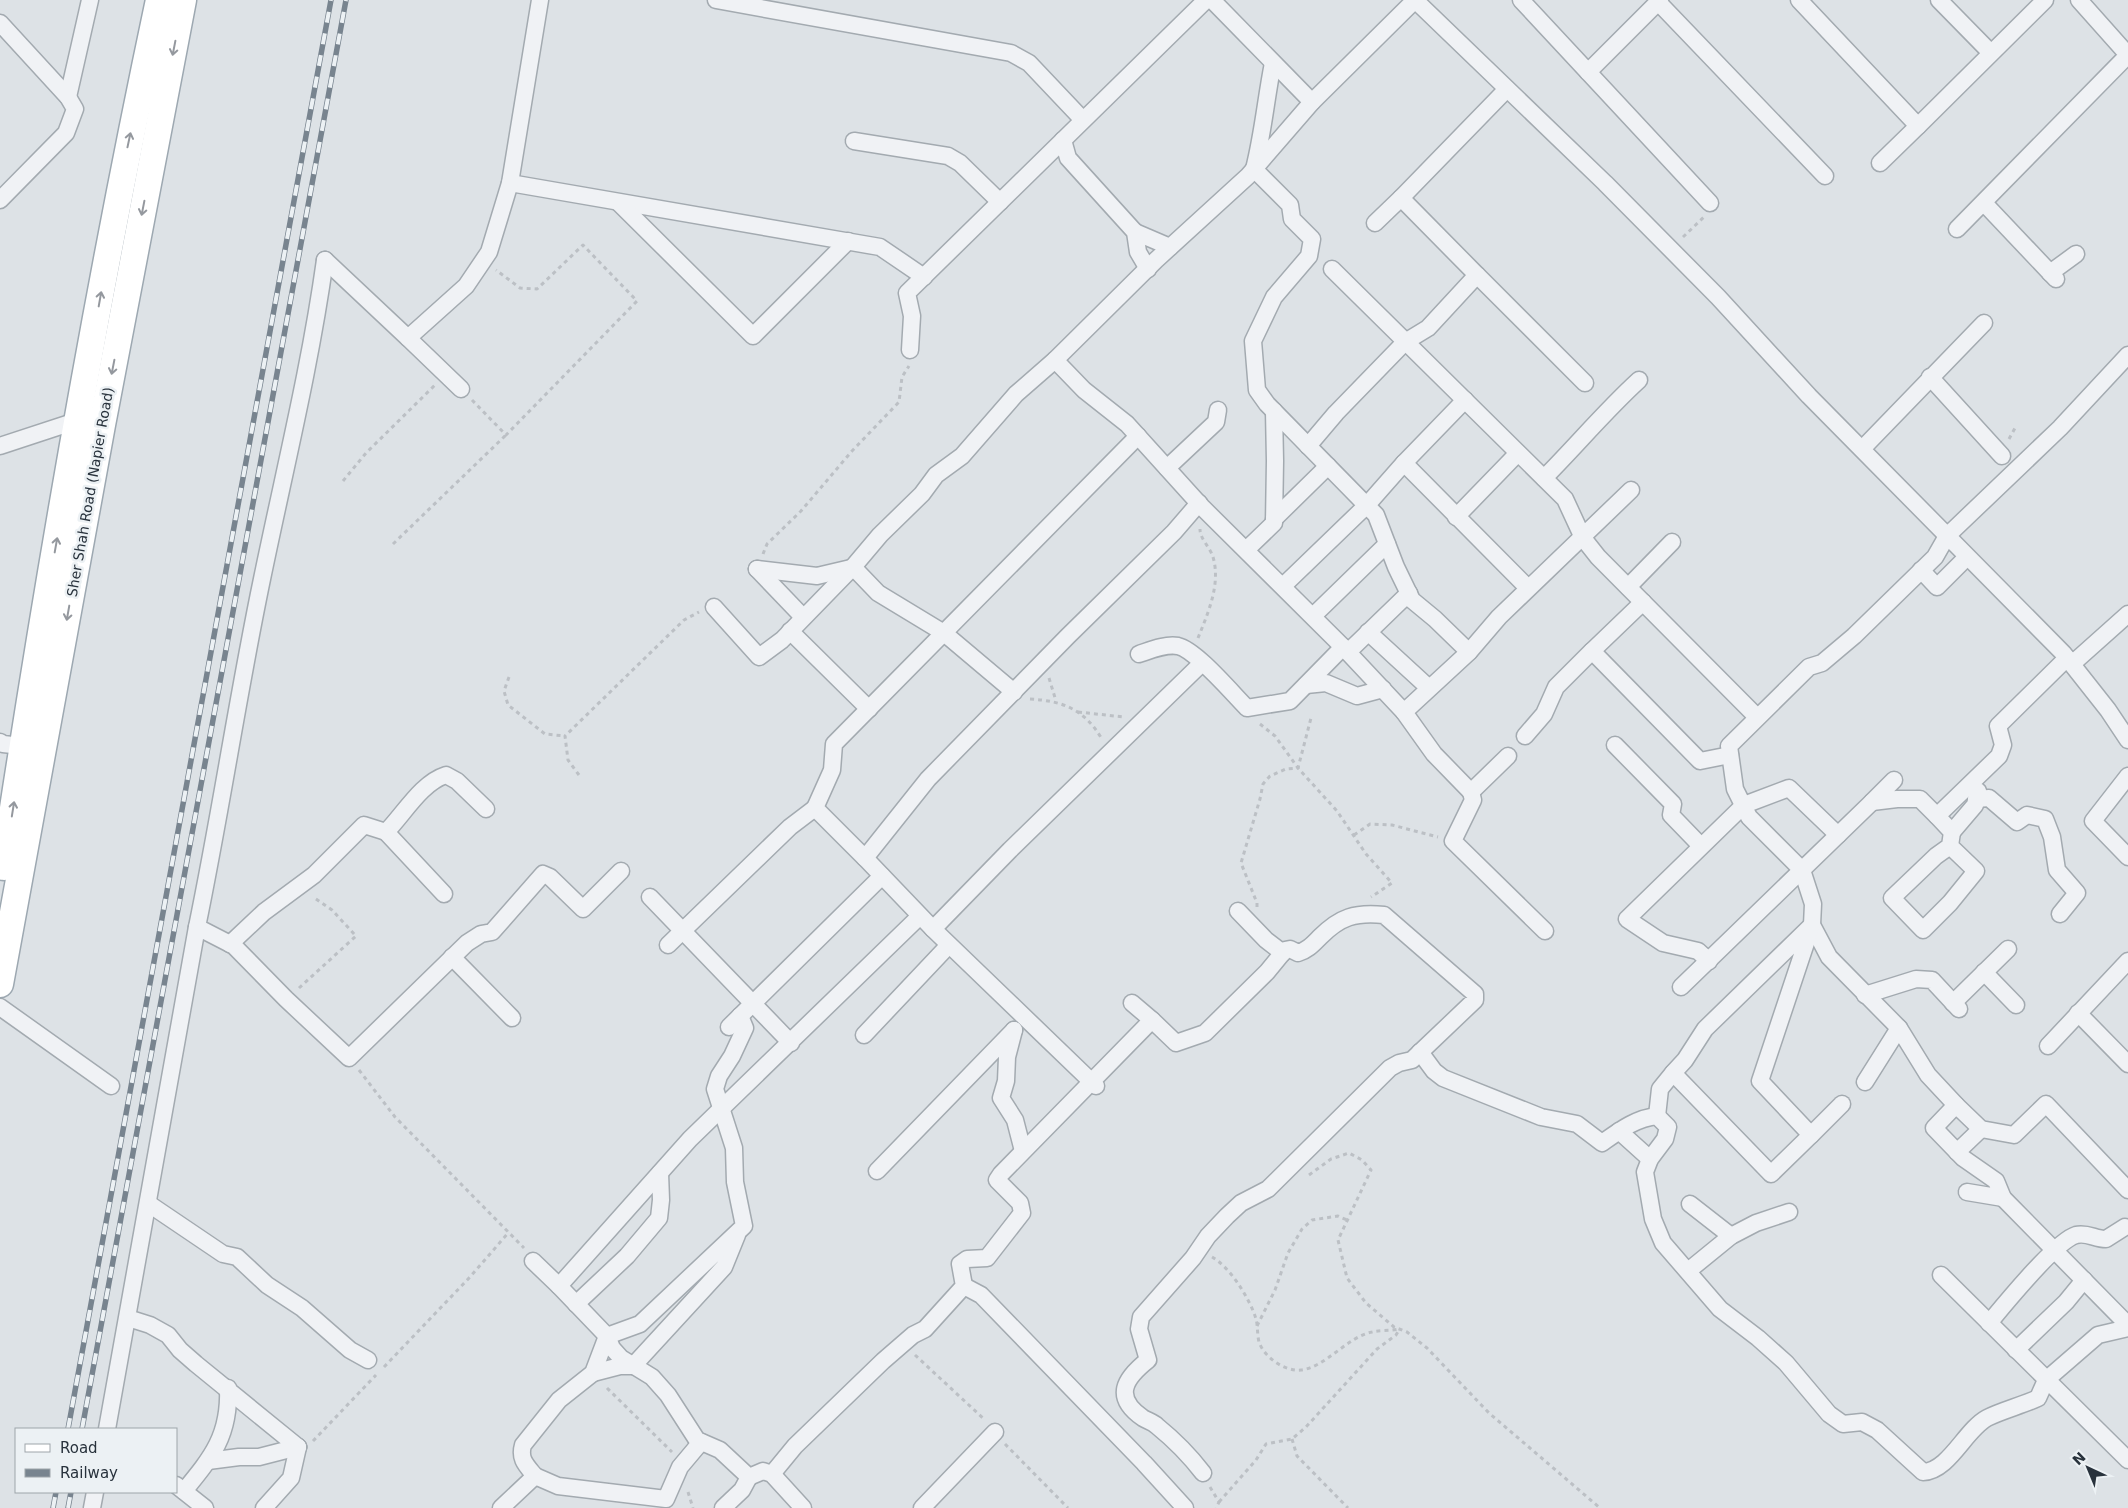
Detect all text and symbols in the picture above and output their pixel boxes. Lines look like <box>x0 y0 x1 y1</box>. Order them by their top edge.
one-way arrow <box>168 39 178 55</box>
one-way arrow <box>125 132 135 148</box>
one-way arrow <box>138 199 148 215</box>
one-way arrow <box>96 292 106 308</box>
one-way arrow <box>108 359 118 375</box>
street label: Sher Shah Road (Napier Road) <box>64 386 116 598</box>
one-way arrow <box>52 538 61 554</box>
one-way arrow <box>62 605 72 621</box>
one-way arrow <box>8 802 18 818</box>
legend <box>15 1428 178 1493</box>
text: Road <box>60 1439 98 1457</box>
north arrow <box>2063 1443 2113 1493</box>
text: N <box>2069 1449 2089 1468</box>
text: Railway <box>60 1464 118 1482</box>

